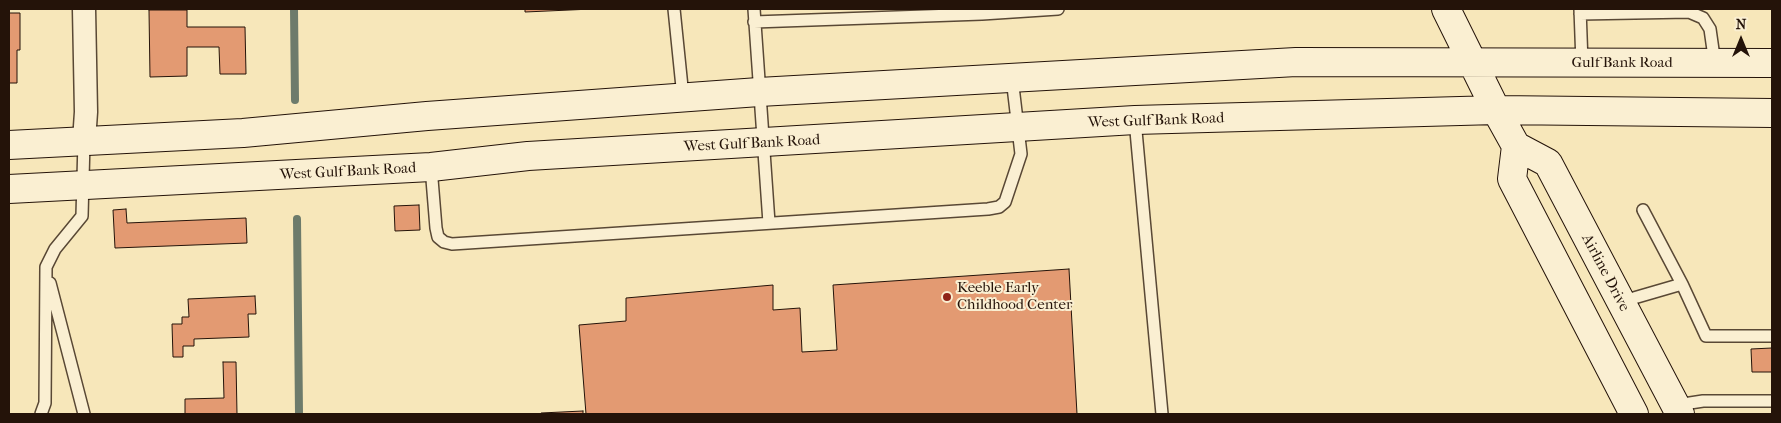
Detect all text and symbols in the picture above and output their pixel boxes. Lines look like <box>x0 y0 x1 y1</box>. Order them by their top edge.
north arrow <box>1716 15 1766 65</box>
text: N <box>1736 16 1746 33</box>
street label: Gulf Bank Road <box>1571 54 1673 72</box>
street label: West Gulf Bank Road <box>1088 110 1224 132</box>
street label: West Gulf Bank Road <box>683 131 821 157</box>
street label: West Gulf Bank Road <box>279 159 417 185</box>
street label: Airline Drive <box>1577 231 1633 315</box>
place label: Keeble Early Childhood Center <box>957 279 1072 314</box>
marker: Keeble Early Childhood Center <box>941 291 953 303</box>

